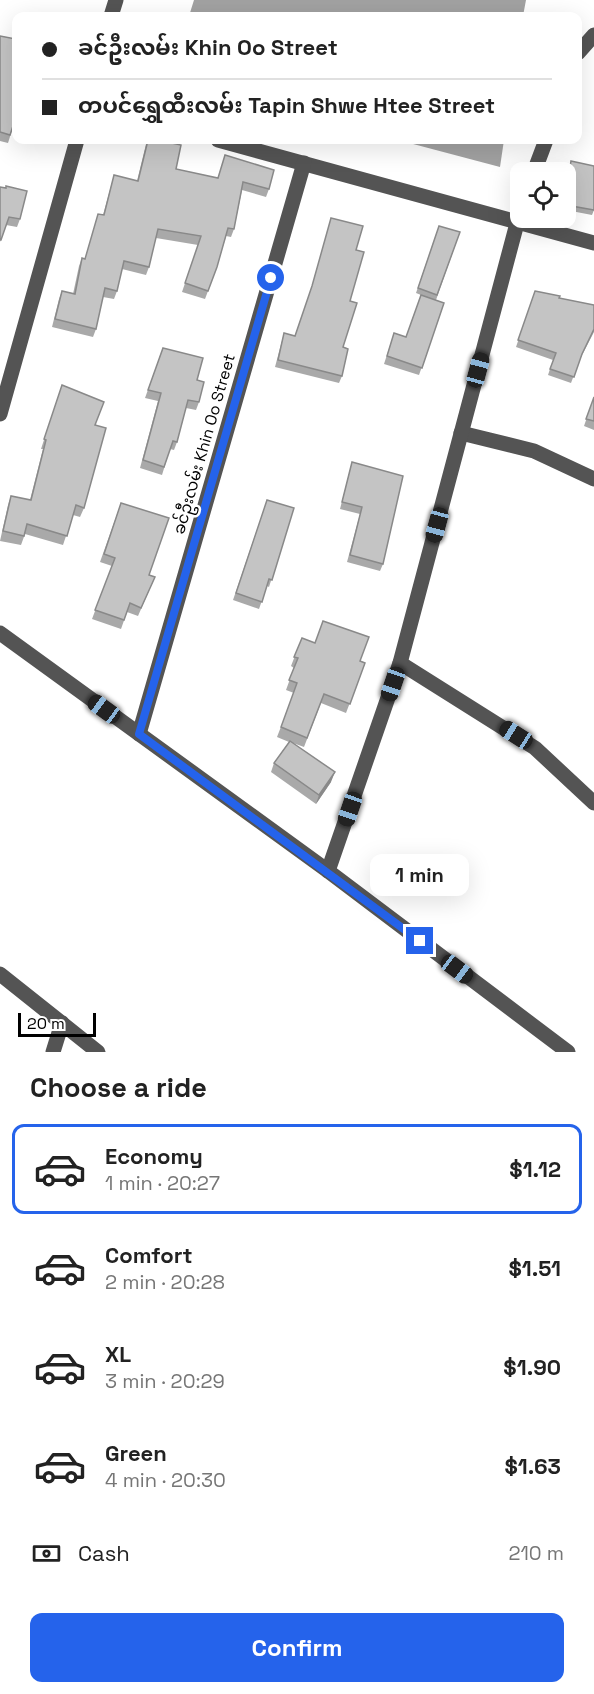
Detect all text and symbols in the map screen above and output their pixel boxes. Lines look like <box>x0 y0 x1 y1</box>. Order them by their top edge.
text: ခင်ဦးလမ်း Khin Oo Street <box>78 33 338 61</box>
text: တပင်ရွှေထီးလမ်း Tapin Shwe Htee Street <box>78 91 495 119</box>
map controls <box>510 162 576 228</box>
button: locate <box>510 162 576 228</box>
route start <box>257 264 284 291</box>
car <box>465 350 491 390</box>
street label: ခင်ဦးလမ်း Khin Oo Street <box>167 351 243 538</box>
car <box>424 505 450 545</box>
car <box>379 664 407 704</box>
car <box>84 691 124 727</box>
car <box>496 718 536 752</box>
car <box>336 789 364 829</box>
callout: 1 min <box>370 854 470 896</box>
text: 1 min <box>395 862 444 888</box>
route end <box>406 927 433 954</box>
car <box>437 951 477 987</box>
scale bar <box>18 1010 96 1038</box>
text: 20 m <box>27 1013 65 1034</box>
text: Choose a ride <box>30 1070 207 1105</box>
icon: car <box>33 1142 87 1196</box>
text: Economy <box>105 1142 203 1170</box>
text: $1.12 <box>509 1155 561 1183</box>
text: 1 min · 20:27 <box>105 1170 220 1196</box>
icon: car <box>33 1241 87 1295</box>
text: Comfort <box>105 1241 193 1269</box>
text: $1.51 <box>508 1254 561 1282</box>
text: 2 min · 20:28 <box>105 1269 225 1295</box>
icon: car <box>33 1340 87 1394</box>
text: XL <box>105 1340 131 1368</box>
text: $1.90 <box>503 1353 561 1381</box>
text: 3 min · 20:29 <box>105 1368 225 1394</box>
icon: car <box>33 1439 87 1493</box>
text: Green <box>105 1439 167 1467</box>
text: $1.63 <box>504 1452 561 1480</box>
text: 4 min · 20:30 <box>105 1467 226 1493</box>
icon: cash <box>30 1537 63 1570</box>
text: Cash <box>78 1539 130 1567</box>
text: 210 m <box>508 1540 564 1566</box>
button: Confirm <box>30 1613 564 1682</box>

